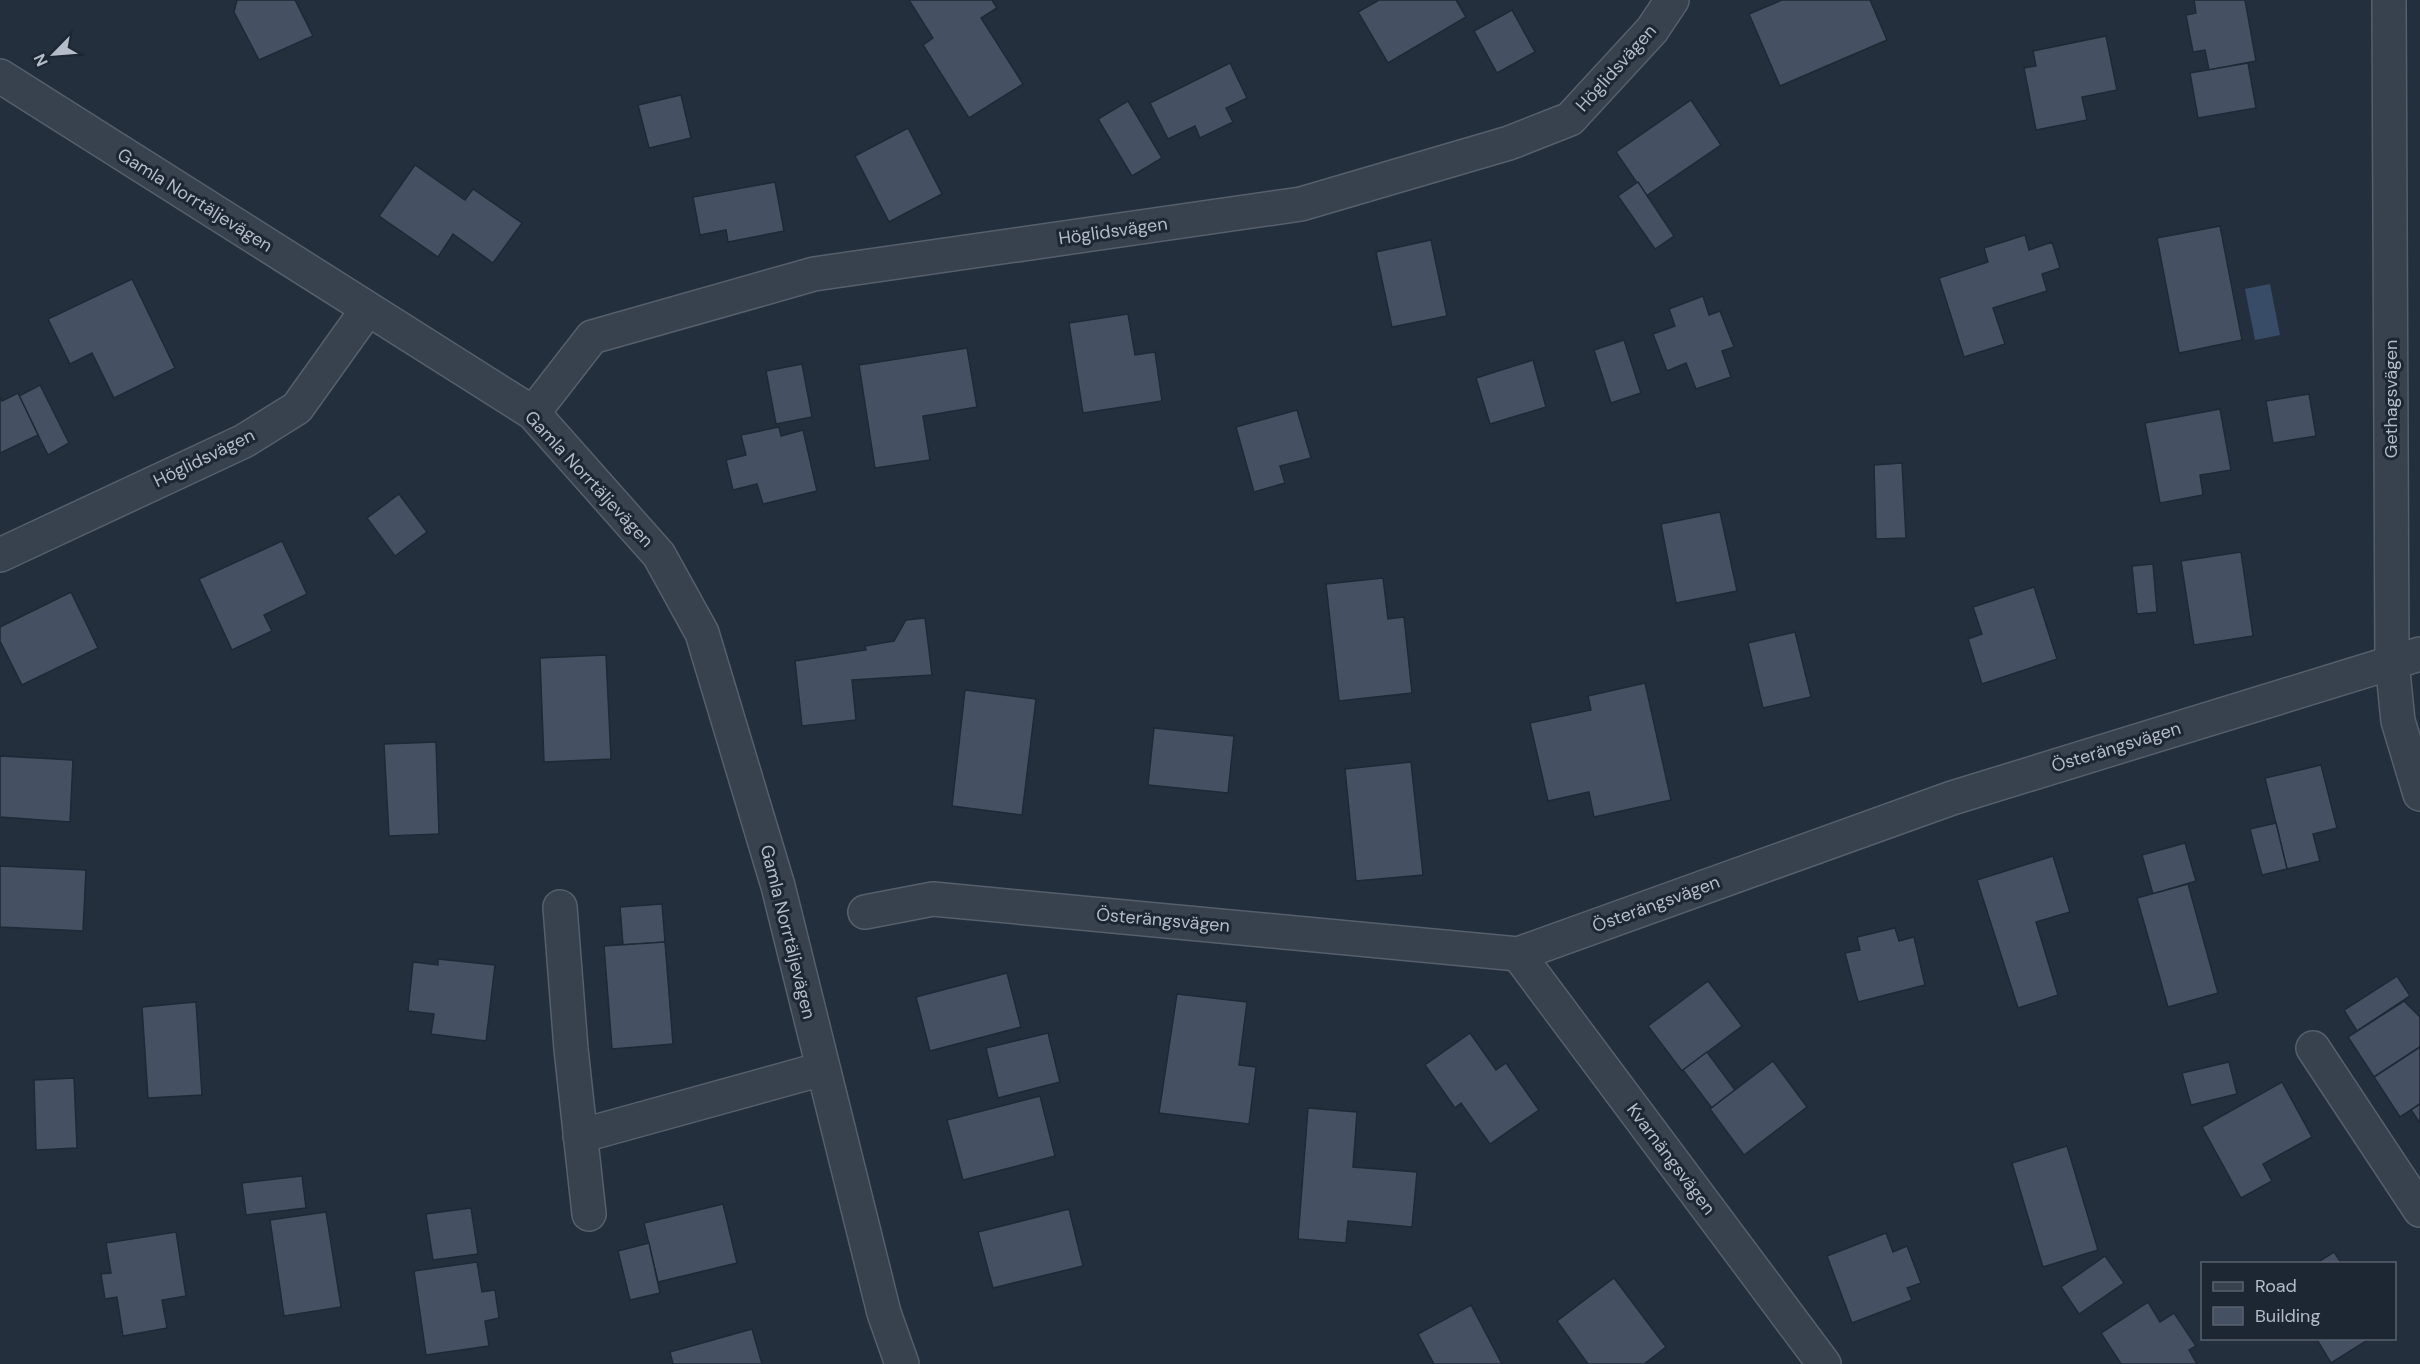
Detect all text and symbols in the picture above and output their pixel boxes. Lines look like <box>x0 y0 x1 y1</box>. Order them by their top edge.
street label: Höglidsvägen <box>1570 19 1662 117</box>
north arrow <box>24 24 84 84</box>
text: N <box>29 50 53 70</box>
street label: Gamla Norrtäljevägen <box>113 142 277 258</box>
street label: Höglidsvägen <box>1057 211 1169 251</box>
street label: Gethagsvägen <box>2379 340 2403 458</box>
street label: Gamla Norrtäljevägen <box>519 405 659 553</box>
street label: Höglidsvägen <box>149 423 259 493</box>
street label: Österängsvägen <box>2048 716 2184 778</box>
street label: Gamla Norrtäljevägen <box>755 842 821 1022</box>
street label: Österängsvägen <box>1589 870 1723 938</box>
street label: Österängsvägen <box>1095 902 1231 938</box>
street label: Kvarnängsvägen <box>1621 1098 1721 1220</box>
legend <box>2201 1262 2396 1340</box>
text: Road <box>2255 1274 2297 1298</box>
text: Building <box>2255 1304 2320 1328</box>

